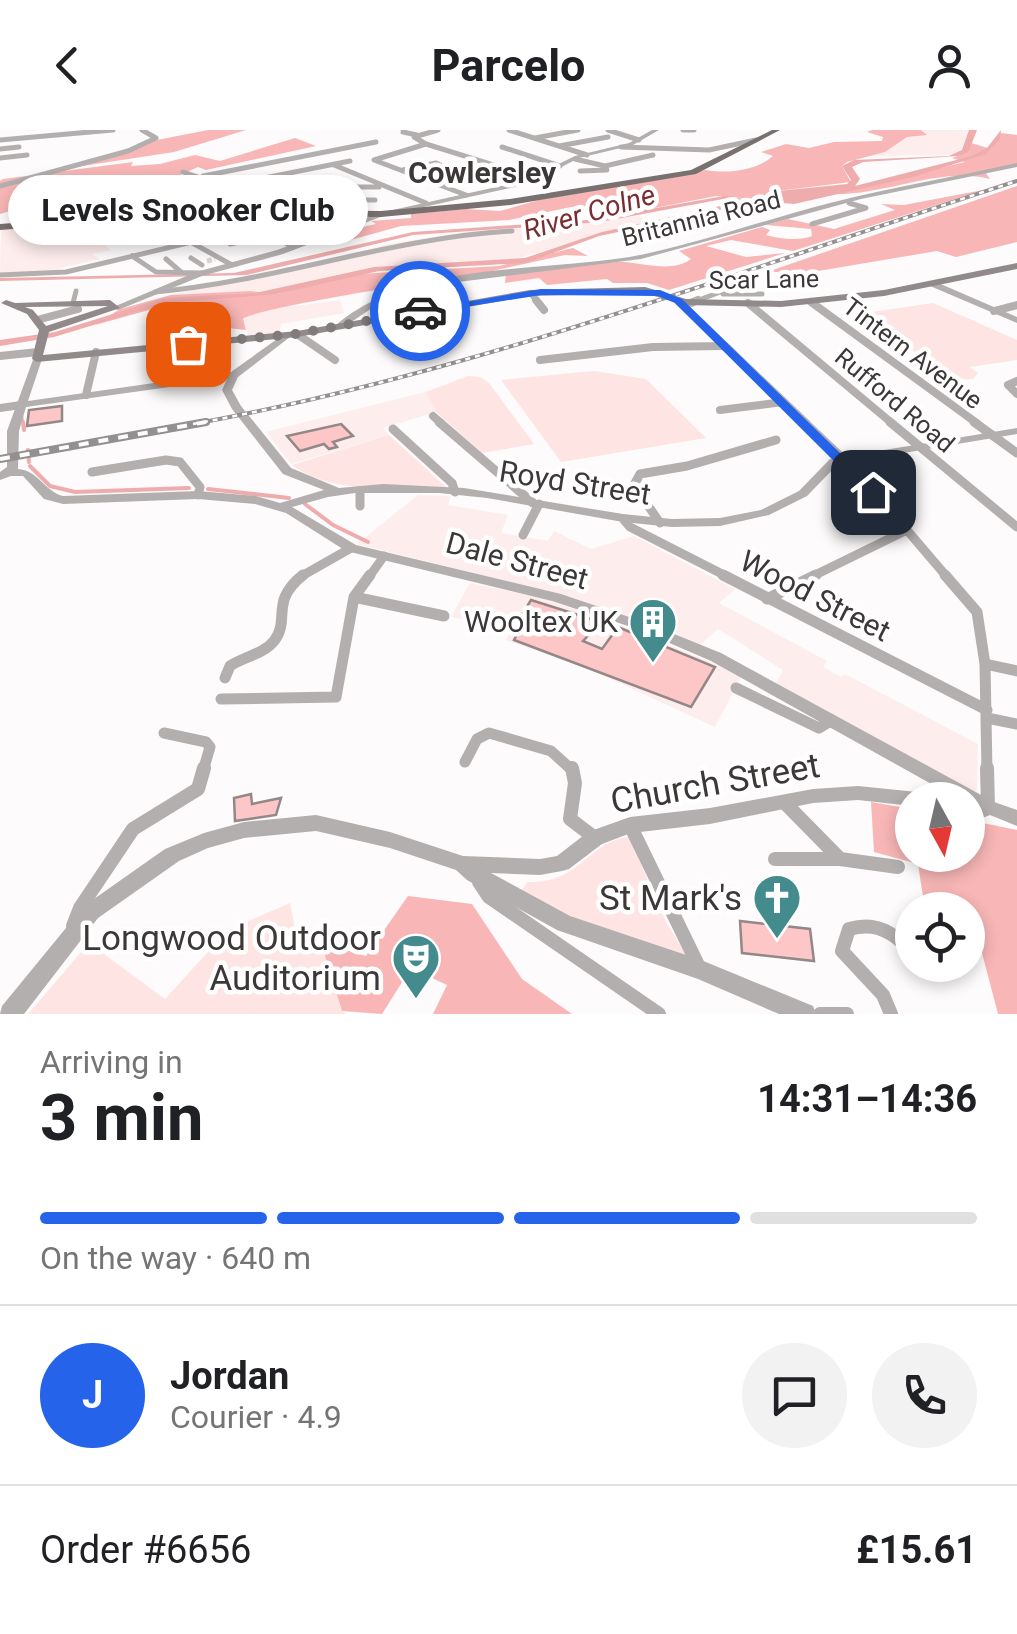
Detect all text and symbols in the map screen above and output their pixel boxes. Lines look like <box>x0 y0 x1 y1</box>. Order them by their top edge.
icon: back <box>40 38 95 93</box>
icon: person <box>922 38 977 93</box>
text: Parcelo <box>432 39 585 92</box>
district label: Cowlersley <box>408 155 557 190</box>
callout: Levels Snooker Club <box>8 174 368 244</box>
water label: River Colne <box>519 178 659 247</box>
street label: Britannia Road <box>619 185 784 252</box>
text: Levels Snooker Club <box>41 191 335 229</box>
courier <box>370 261 470 361</box>
street label: Scar Lane <box>709 264 819 295</box>
icon: car <box>393 284 448 339</box>
street label: Tintern Avenue <box>837 292 988 415</box>
pin <box>146 302 231 387</box>
icon: bag <box>161 317 216 372</box>
street label: Rufford Road <box>829 342 960 459</box>
pin <box>831 450 916 535</box>
street label: Royd Street <box>497 453 653 512</box>
icon: home <box>846 465 901 520</box>
street label: Dale Street <box>442 525 592 596</box>
street label: Wood Street <box>734 543 896 648</box>
building icon: Wooltex UK <box>627 596 679 664</box>
place label: Wooltex UK <box>464 604 618 639</box>
street label: Church Street <box>607 745 823 822</box>
north arrow <box>895 782 985 872</box>
map controls <box>895 782 985 982</box>
church icon: St Mark's <box>751 872 803 940</box>
place label: St Mark's <box>599 878 742 919</box>
button: locate <box>895 892 985 982</box>
place label: Longwood Outdoor Auditorium <box>82 918 381 999</box>
theatre icon: Longwood Outdoor Auditorium <box>390 932 442 1000</box>
text: Arriving in <box>40 1043 183 1081</box>
text: 14:31–14:36 <box>757 1077 977 1121</box>
text: 3 min <box>40 1080 203 1156</box>
text: On the way · 640 m <box>40 1239 311 1277</box>
button: chat <box>742 1343 847 1448</box>
button: phone <box>872 1343 977 1448</box>
text: Jordan <box>170 1354 289 1398</box>
text: J <box>82 1373 103 1417</box>
text: Courier · 4.9 <box>170 1398 342 1436</box>
text: Order #6656 <box>40 1528 251 1572</box>
text: £15.61 <box>856 1528 977 1572</box>

